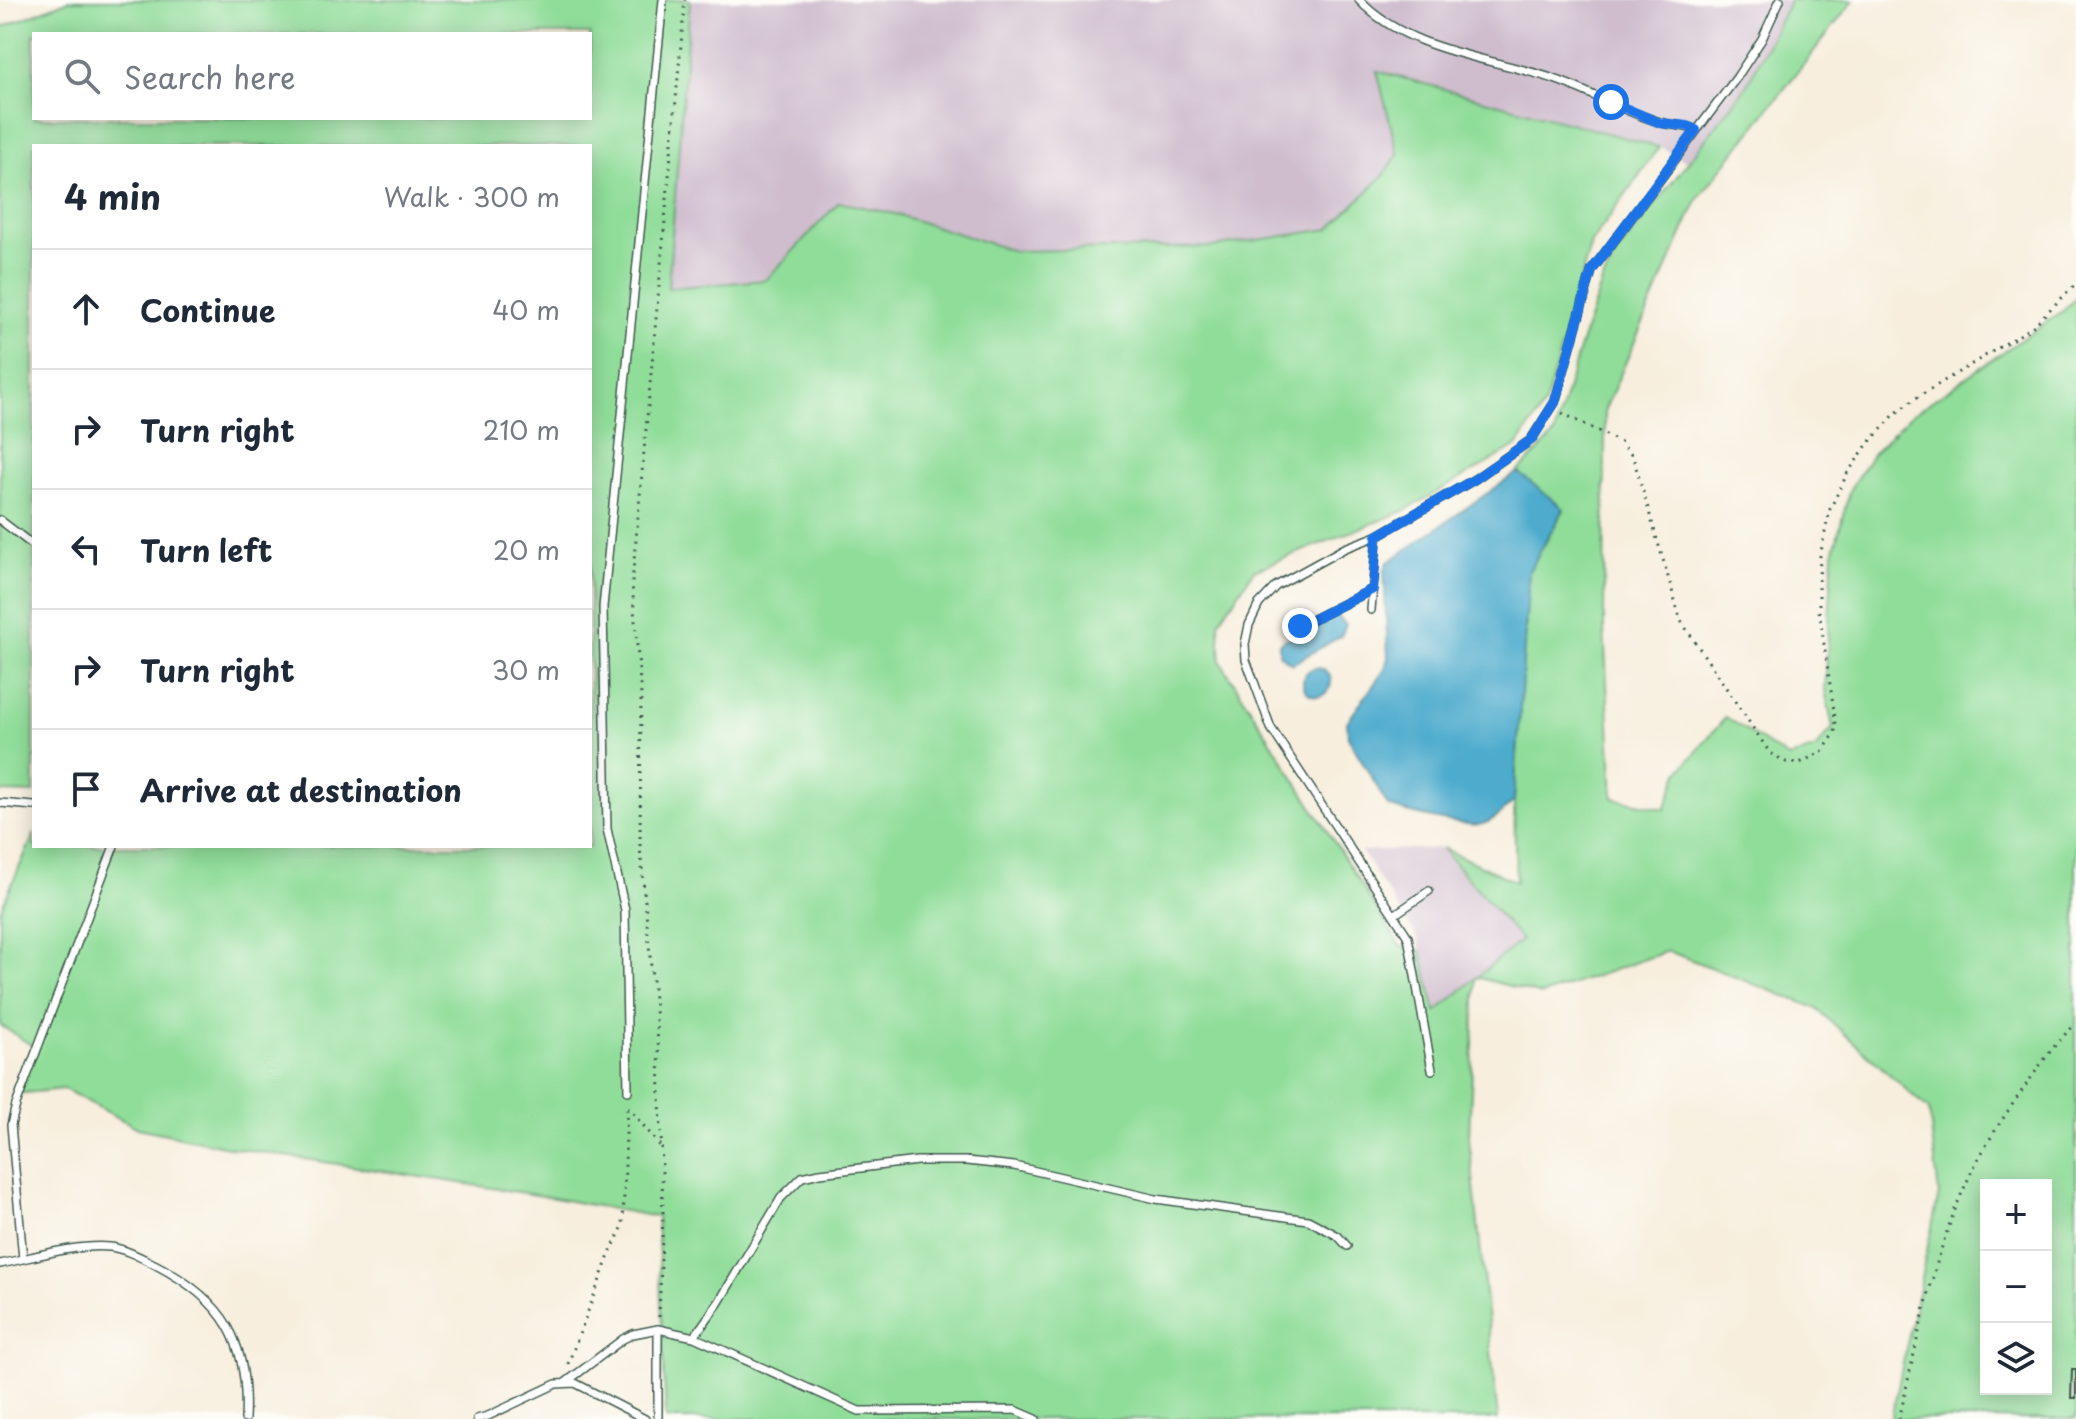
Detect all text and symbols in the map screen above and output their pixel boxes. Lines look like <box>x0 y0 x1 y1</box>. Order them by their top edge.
search box <box>32 32 592 120</box>
icon: search <box>60 54 104 98</box>
text: Search here <box>124 54 296 99</box>
route start <box>1593 84 1629 120</box>
text: 4 min <box>64 170 161 222</box>
text: Walk · 300 m <box>384 177 560 216</box>
icon: ahead <box>64 287 108 331</box>
text: Continue <box>140 287 275 332</box>
text: 40 m <box>492 290 560 329</box>
icon: right <box>64 407 108 451</box>
text: Turn right <box>140 407 295 452</box>
text: 210 m <box>483 410 560 449</box>
icon: left <box>64 527 108 571</box>
text: Turn left <box>140 527 272 572</box>
text: 20 m <box>493 530 560 569</box>
route end <box>1282 608 1318 644</box>
icon: right <box>64 647 108 691</box>
text: Turn right <box>140 647 295 692</box>
text: 30 m <box>492 650 560 689</box>
icon: arrive <box>64 767 108 811</box>
text: Arrive at destination <box>140 767 462 812</box>
map controls <box>1980 1179 2052 1395</box>
button: + <box>1980 1179 2052 1251</box>
button: − <box>1980 1251 2052 1323</box>
button: layers <box>1980 1323 2052 1395</box>

